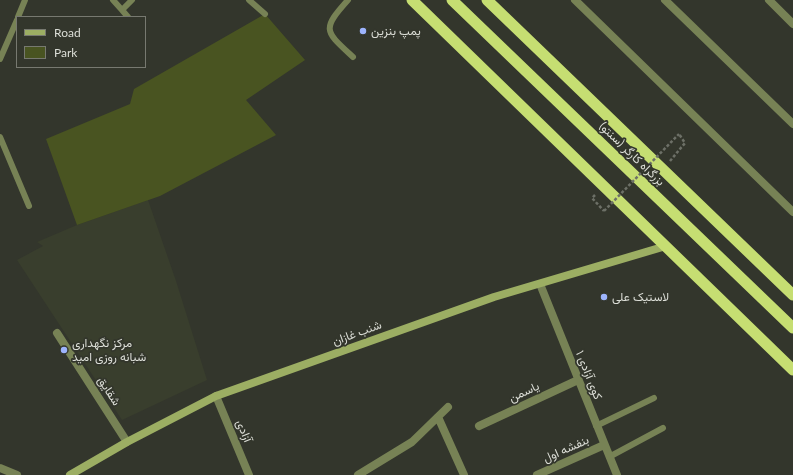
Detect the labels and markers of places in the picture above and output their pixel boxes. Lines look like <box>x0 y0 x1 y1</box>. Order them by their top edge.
place label: پمپ بنزین <box>371 24 421 38</box>
marker: پمپ بنزین <box>358 26 368 36</box>
place label: لاستیک علی <box>612 290 669 304</box>
marker: لاستیک علی <box>599 292 609 302</box>
place label: مرکز نگهداری شبانه روزی امید <box>72 336 146 364</box>
marker: مرکز نگهداری شبانه روزی امید <box>59 345 69 355</box>

